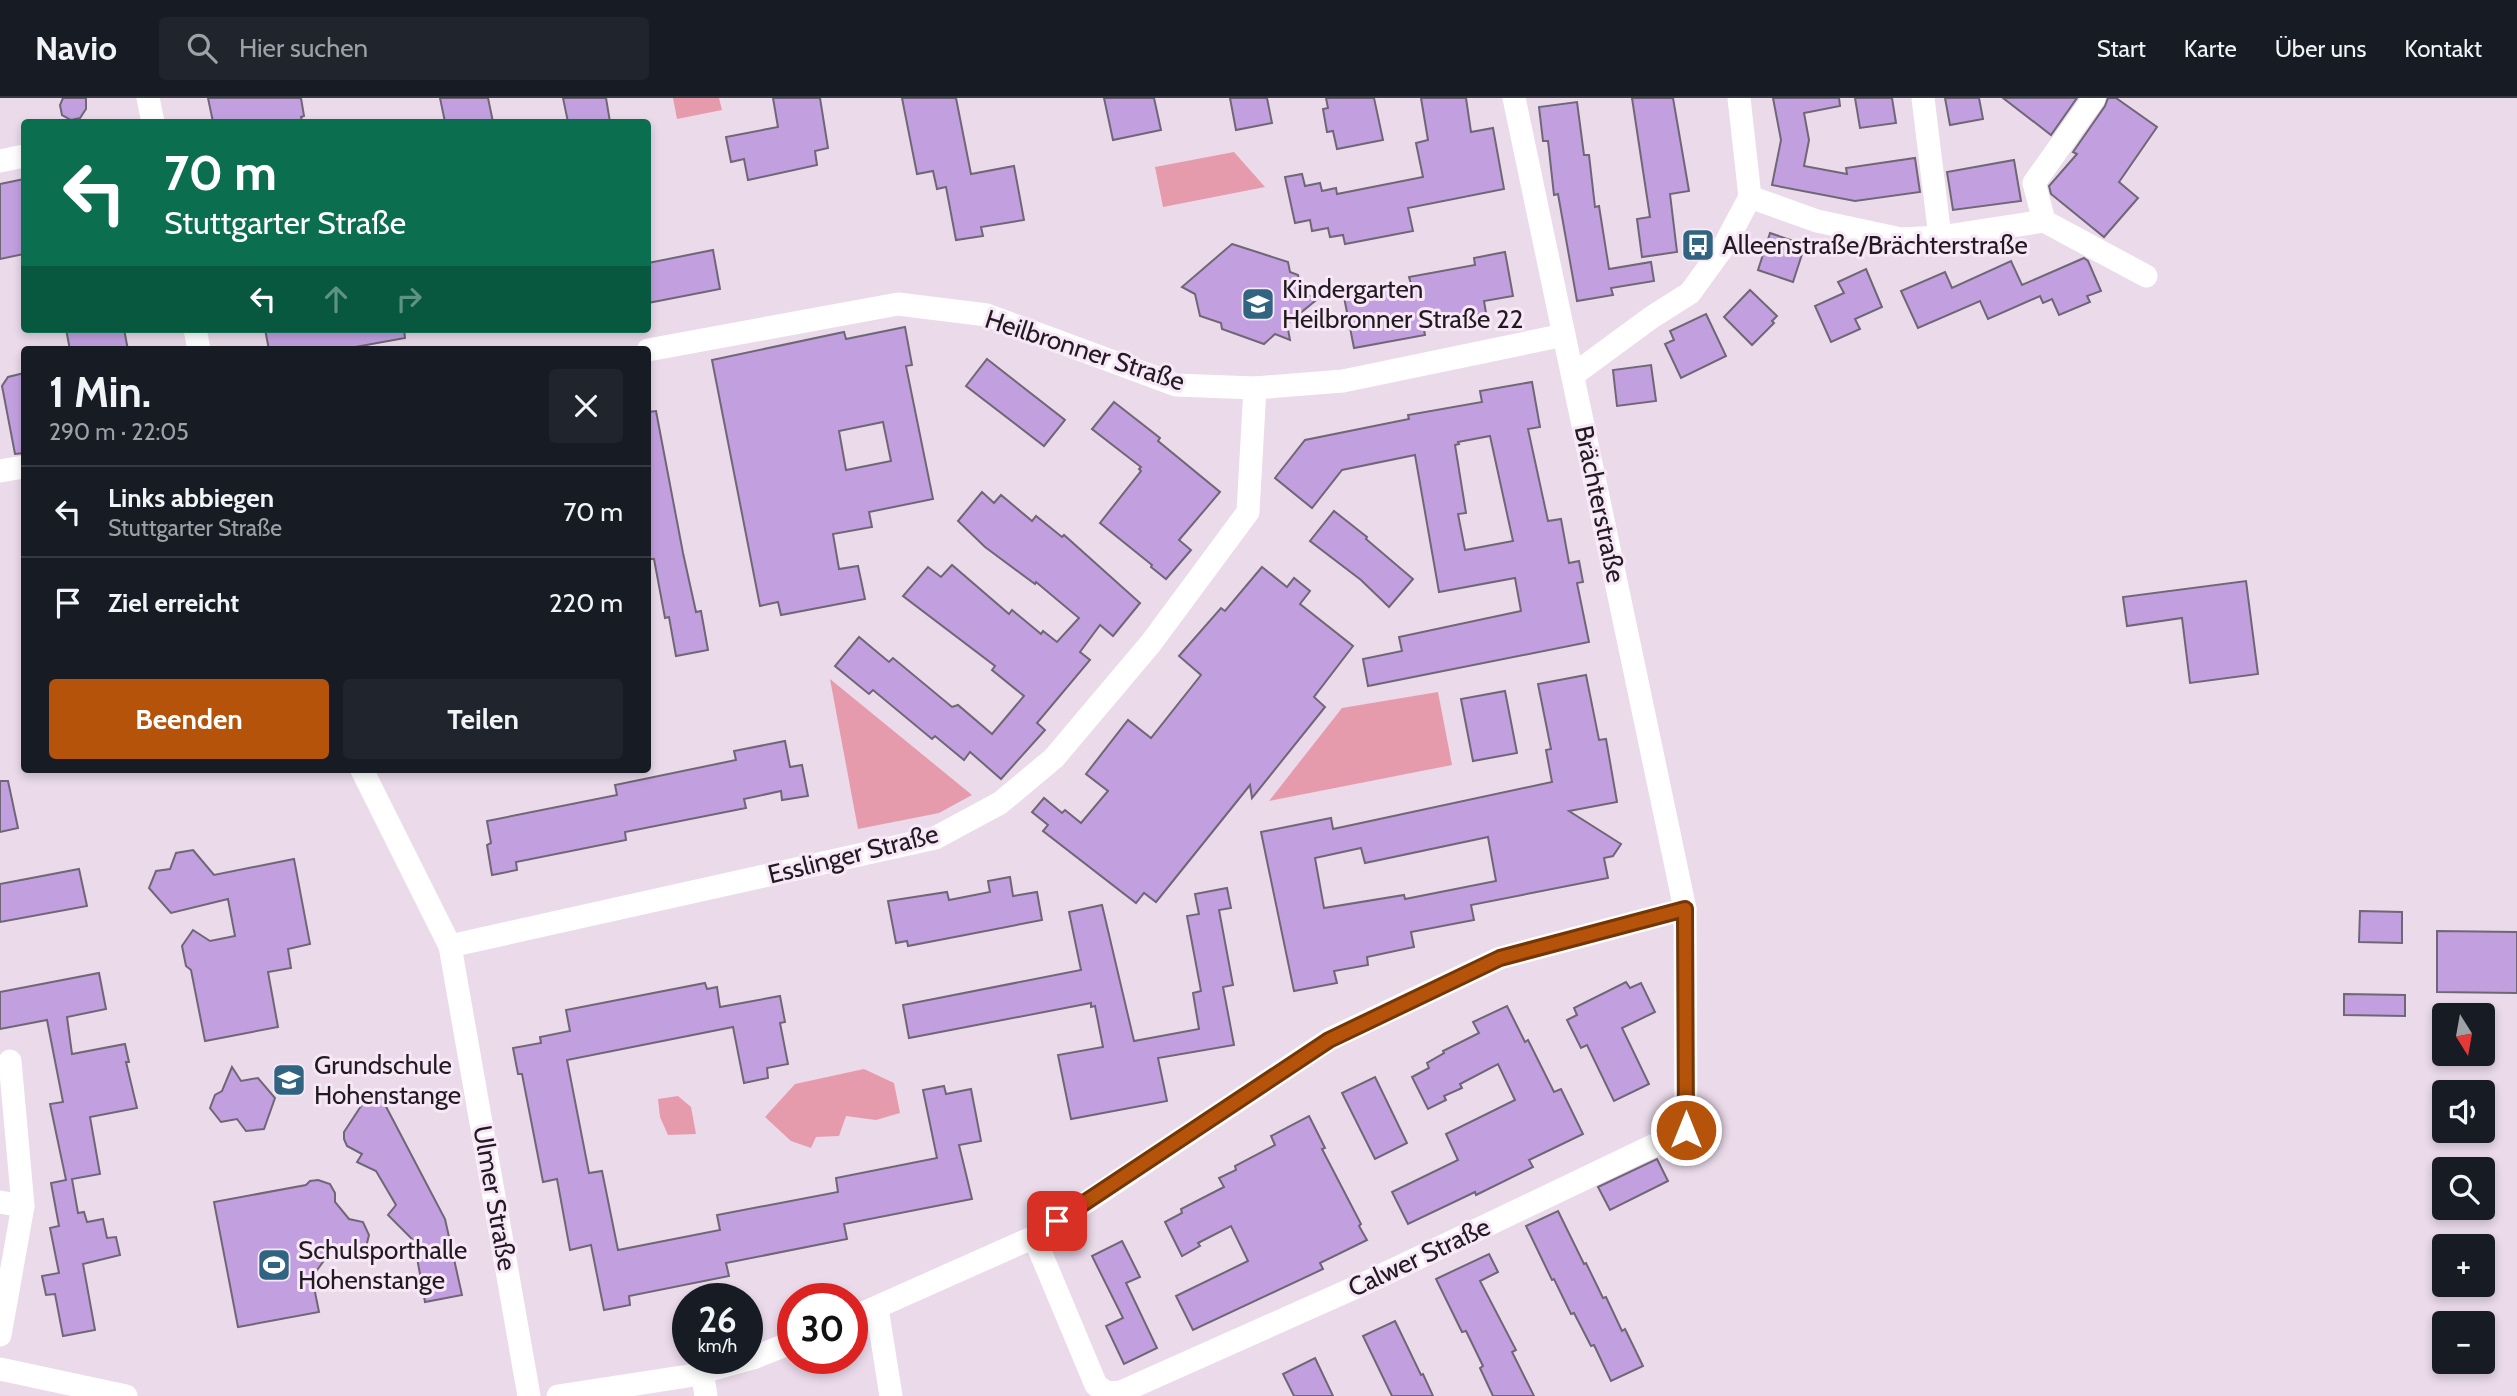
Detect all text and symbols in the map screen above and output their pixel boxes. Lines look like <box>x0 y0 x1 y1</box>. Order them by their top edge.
search box <box>159 17 649 80</box>
text: Navio <box>35 28 117 68</box>
icon: search <box>183 29 221 67</box>
text: Hier suchen <box>239 32 368 64</box>
text: Start <box>2097 34 2146 63</box>
text: Karte <box>2184 34 2237 63</box>
text: Über uns <box>2275 34 2366 63</box>
text: Kontakt <box>2404 34 2482 63</box>
text: 70 m <box>164 143 277 202</box>
icon: left <box>49 147 140 238</box>
text: Stuttgarter Straße <box>164 203 406 242</box>
bus stop icon: Alleenstraße/Brächterstraße <box>1679 226 1717 264</box>
place label: Alleenstraße/Brächterstraße <box>1722 229 2028 261</box>
place label: Kindergarten Heilbronner Straße 22 <box>1282 273 1523 335</box>
icon: left <box>244 280 282 318</box>
icon: ahead <box>317 280 355 318</box>
icon: right <box>390 280 428 318</box>
school or university icon: Kindergarten Heilbronner Straße 22 <box>1239 285 1277 323</box>
street label: Heilbronner Straße <box>981 303 1189 397</box>
text: 1 Min. <box>49 366 151 418</box>
button: close <box>549 369 623 443</box>
text: 290 m · 22:05 <box>49 418 189 446</box>
street label: Brächterstraße <box>1568 422 1632 586</box>
text: Links abbiegen <box>108 482 274 514</box>
icon: left <box>49 493 87 531</box>
text: 70 m <box>563 496 623 528</box>
text: Stuttgarter Straße <box>108 514 282 542</box>
icon: arrive <box>49 584 87 622</box>
text: Ziel erreicht <box>108 587 239 619</box>
text: 220 m <box>549 587 623 619</box>
button: Beenden <box>49 679 329 759</box>
button: Teilen <box>343 679 623 759</box>
street label: Esslinger Straße <box>764 817 942 891</box>
north arrow <box>2432 1003 2496 1066</box>
map controls <box>2432 1003 2495 1374</box>
place label: Grundschule Hohenstange <box>314 1049 461 1111</box>
school or university icon: Grundschule Hohenstange <box>270 1061 308 1099</box>
button: sound <box>2432 1080 2495 1143</box>
position arrow <box>1649 1093 1723 1167</box>
street label: Ulmer Straße <box>466 1123 524 1273</box>
button: search <box>2432 1157 2495 1220</box>
pin <box>1027 1191 1087 1251</box>
icon: arrive <box>1038 1202 1076 1240</box>
street label: Calwer Straße <box>1343 1210 1495 1304</box>
place label: Schulsporthalle Hohenstange <box>298 1234 467 1296</box>
button: + <box>2432 1234 2495 1297</box>
sports icon: Schulsporthalle Hohenstange <box>255 1246 293 1284</box>
speed limit sign: 30 <box>777 1283 868 1374</box>
text: 26 <box>698 1298 737 1341</box>
button: − <box>2432 1311 2495 1374</box>
text: km/h <box>698 1335 737 1357</box>

